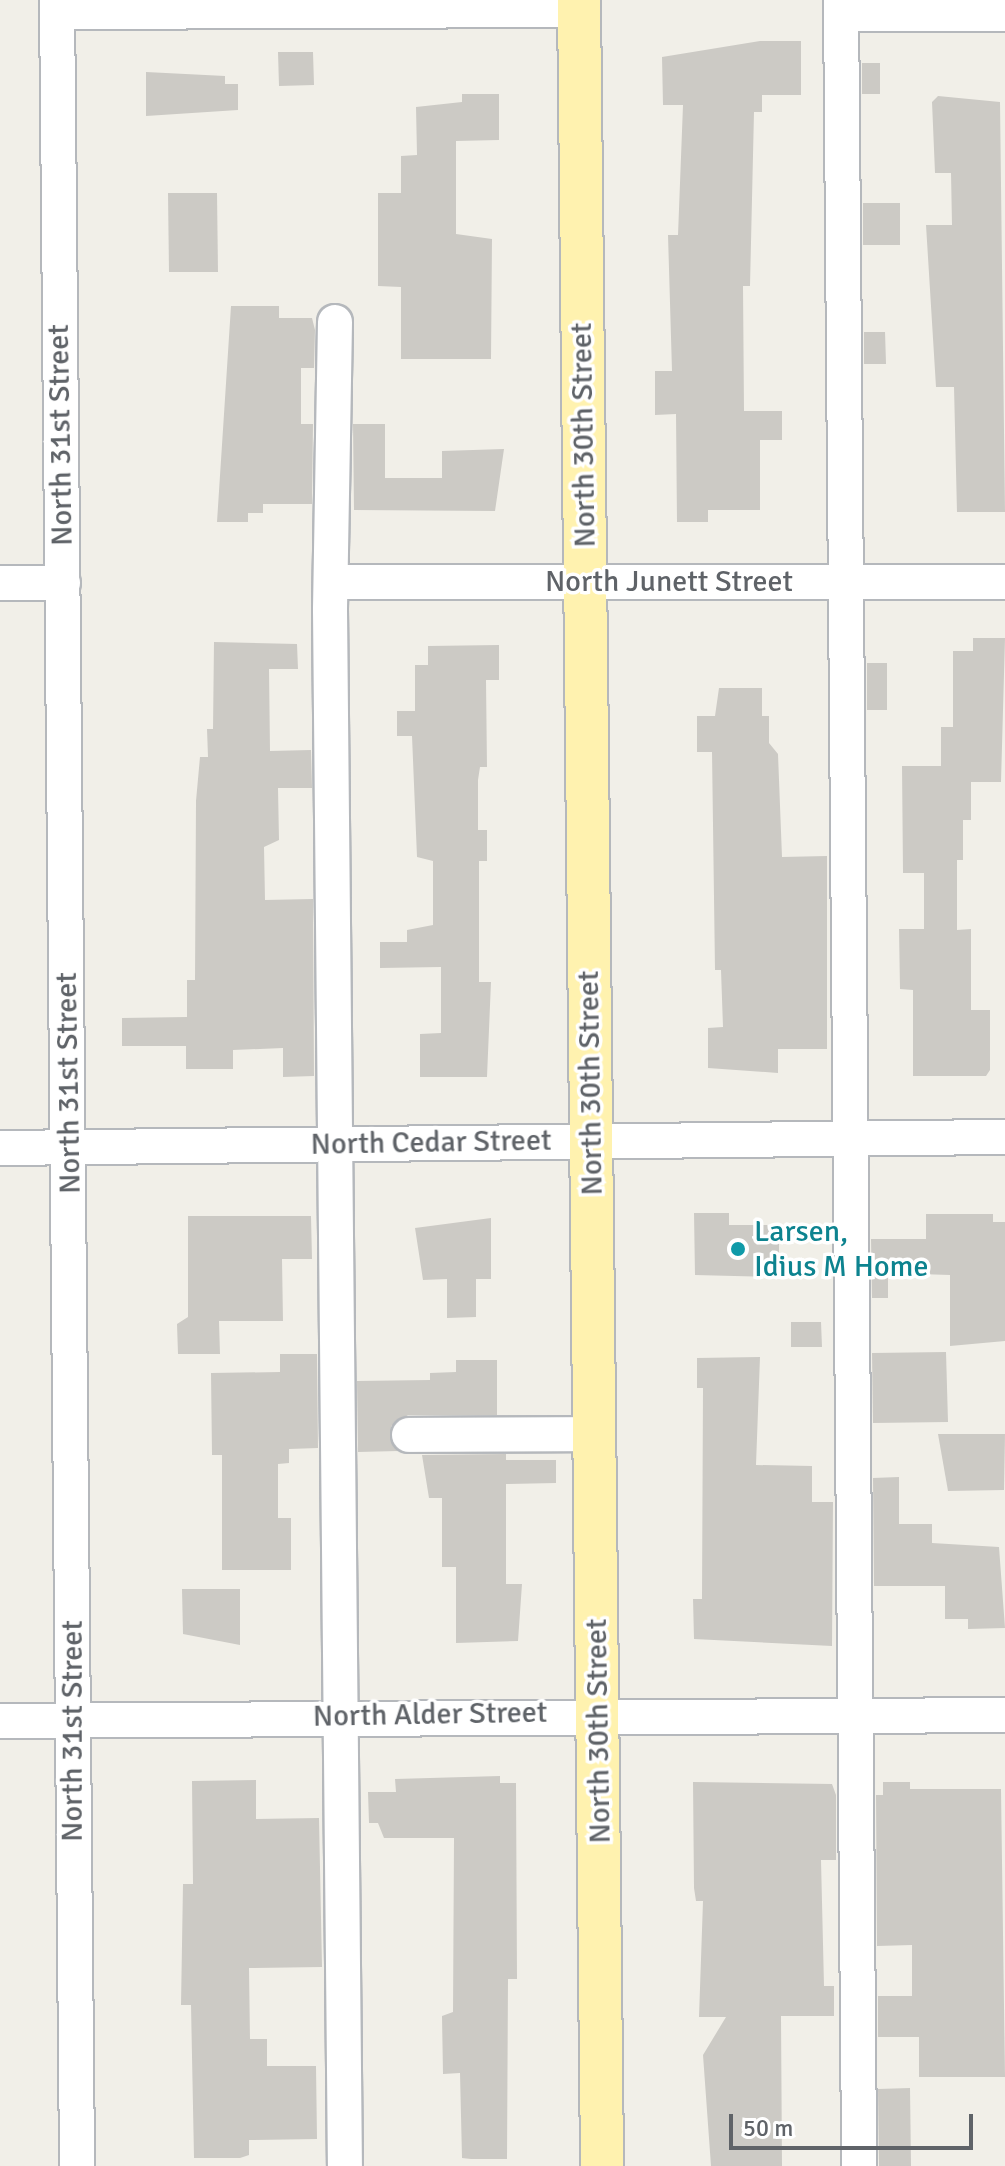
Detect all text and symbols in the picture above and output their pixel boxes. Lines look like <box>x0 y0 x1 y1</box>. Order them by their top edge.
street label: North 30th Street <box>564 322 604 548</box>
street label: North 31st Street <box>41 324 81 546</box>
street label: North Junett Street <box>545 564 793 600</box>
street label: North 30th Street <box>571 970 611 1196</box>
street label: North 31st Street <box>49 972 89 1194</box>
street label: North Cedar Street <box>310 1123 552 1163</box>
place label: Larsen, Idius M Home <box>754 1214 928 1284</box>
marker: Larsen, Idius M Home <box>729 1240 747 1258</box>
street label: North 30th Street <box>579 1618 619 1844</box>
street label: North 31st Street <box>55 1620 91 1842</box>
street label: North Alder Street <box>312 1695 548 1735</box>
scale bar <box>733 2098 977 2148</box>
text: 50 m <box>743 2113 793 2143</box>

